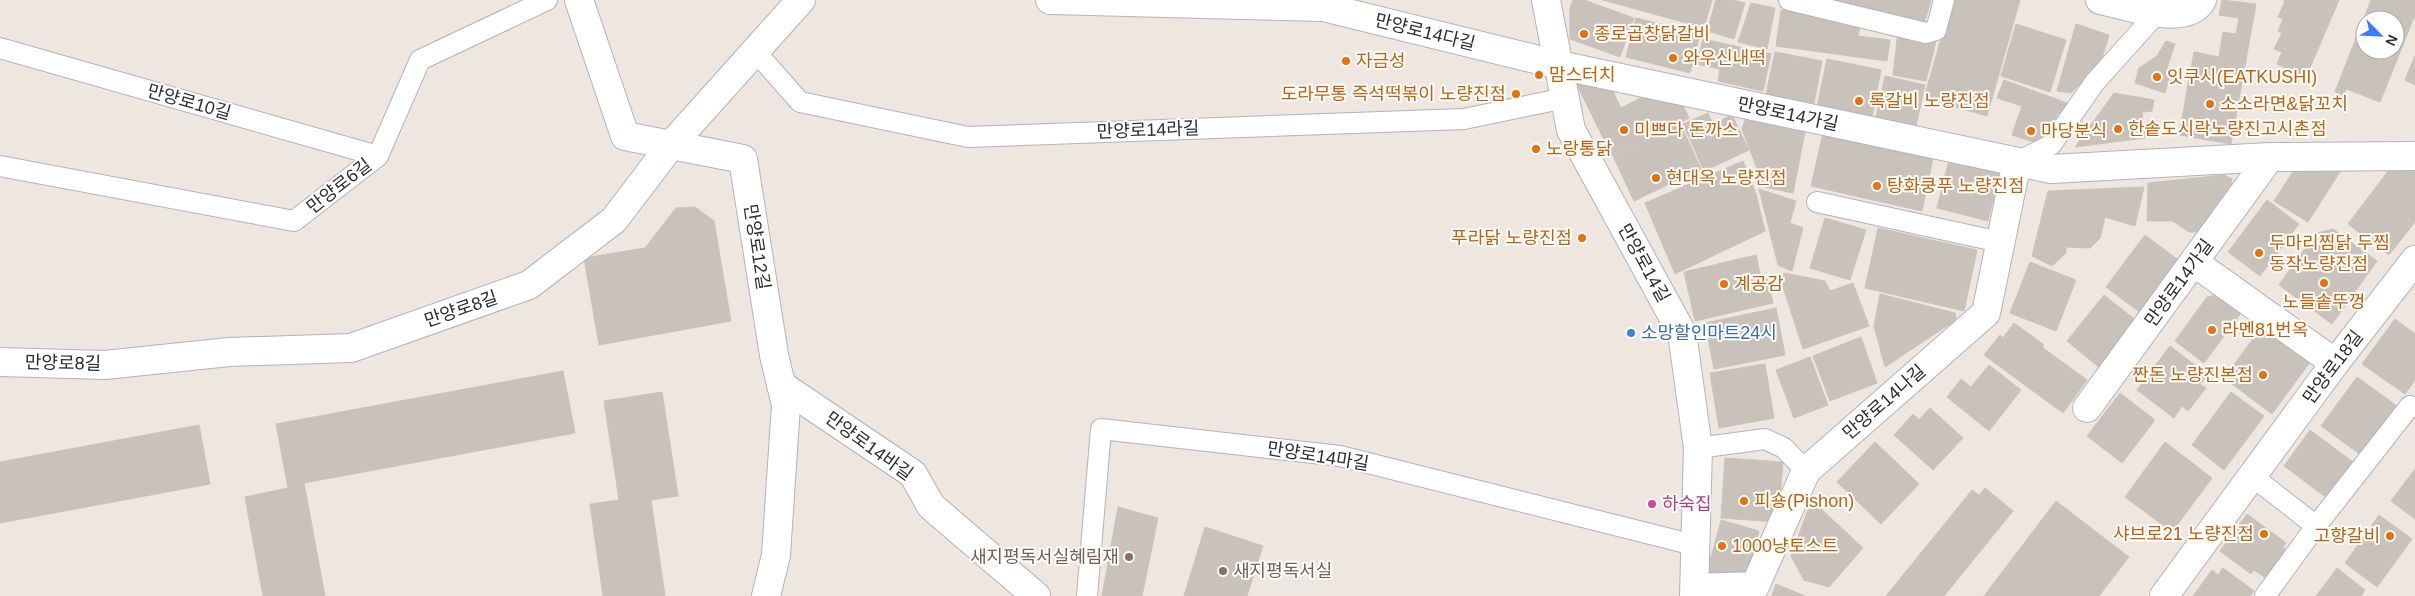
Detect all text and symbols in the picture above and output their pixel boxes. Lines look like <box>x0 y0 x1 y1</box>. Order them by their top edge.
street label: 만양로14다길 <box>1373 10 1477 54</box>
north arrow <box>2355 10 2405 60</box>
place label: 종로곱창닭갈비 <box>1594 24 1710 44</box>
marker: 종로곱창닭갈비 <box>1578 28 1590 40</box>
text: N <box>2383 32 2401 48</box>
place label: 와우신내떡 <box>1683 48 1766 68</box>
place label: 자금성 <box>1356 51 1406 71</box>
marker: 와우신내떡 <box>1667 52 1679 64</box>
marker: 자금성 <box>1340 55 1352 67</box>
place label: 맘스터치 <box>1549 65 1615 85</box>
place label: 잇쿠시(EATKUSHI) <box>2167 67 2317 87</box>
marker: 맘스터치 <box>1533 69 1545 81</box>
marker: 잇쿠시(EATKUSHI) <box>2151 71 2163 83</box>
street label: 만양로10길 <box>145 80 233 124</box>
place label: 도라무통 즉석떡볶이 노량진점 <box>1281 84 1506 104</box>
marker: 도라무통 즉석떡볶이 노량진점 <box>1510 88 1522 100</box>
place label: 록갈비 노량진점 <box>1869 91 1990 111</box>
street label: 만양로14가길 <box>1736 94 1840 134</box>
place label: 소소라면&닭꼬치 <box>2220 94 2348 114</box>
marker: 록갈비 노량진점 <box>1853 95 1865 107</box>
marker: 소소라면&닭꼬치 <box>2204 98 2216 110</box>
street label: 만양로14라길 <box>1096 118 1200 142</box>
place label: 한솥도시락노량진고시촌점 <box>2128 119 2327 139</box>
place label: 미쁘다 돈까스 <box>1634 120 1738 140</box>
place label: 마당분식 <box>2041 121 2107 141</box>
marker: 한솥도시락노량진고시촌점 <box>2112 123 2124 135</box>
marker: 미쁘다 돈까스 <box>1618 124 1630 136</box>
marker: 마당분식 <box>2025 125 2037 137</box>
place label: 노랑통닭 <box>1546 139 1612 159</box>
marker: 노랑통닭 <box>1530 143 1542 155</box>
street label: 만양로6길 <box>303 155 375 217</box>
place label: 현대옥 노량진점 <box>1666 168 1787 188</box>
marker: 현대옥 노량진점 <box>1650 172 1662 184</box>
place label: 탕화쿵푸 노량진점 <box>1887 176 2024 196</box>
marker: 탕화쿵푸 노량진점 <box>1871 180 1883 192</box>
street label: 만양로12길 <box>740 203 774 291</box>
street label: 만양로14길 <box>1614 220 1674 306</box>
place label: 푸라닭 노량진점 <box>1451 228 1572 248</box>
marker: 푸라닭 노량진점 <box>1576 232 1588 244</box>
place label: 두마리찜닭 두찜 동작노량진점 <box>2269 233 2390 274</box>
street label: 만양로14가길 <box>2141 236 2217 330</box>
marker: 두마리찜닭 두찜 동작노량진점 <box>2253 247 2265 259</box>
place label: 계공감 <box>1734 274 1784 294</box>
marker: 노들솥뚜껑 <box>2318 277 2330 289</box>
marker: 계공감 <box>1718 278 1730 290</box>
street label: 만양로8길 <box>422 287 500 331</box>
place label: 노들솥뚜껑 <box>2283 292 2365 312</box>
place label: 라멘81번옥 <box>2222 320 2308 340</box>
place label: 소망할인마트24시 <box>1641 323 1777 343</box>
marker: 라멘81번옥 <box>2206 324 2218 336</box>
marker: 소망할인마트24시 <box>1625 327 1637 339</box>
street label: 만양로18길 <box>2299 327 2367 407</box>
street label: 만양로8길 <box>25 352 101 374</box>
street label: 만양로14나길 <box>1839 361 1929 443</box>
place label: 짠돈 노량진본점 <box>2132 365 2253 385</box>
marker: 짠돈 노량진본점 <box>2257 369 2269 381</box>
street label: 만양로14바길 <box>822 408 916 484</box>
street label: 만양로14마길 <box>1266 438 1370 474</box>
place label: 피숑(Pishon) <box>1754 491 1854 511</box>
place label: 하숙집 <box>1662 494 1712 514</box>
marker: 피숑(Pishon) <box>1738 495 1750 507</box>
marker: 하숙집 <box>1646 498 1658 510</box>
place label: 샤브로21 노량진점 <box>2113 524 2254 544</box>
place label: 고향갈비 <box>2314 526 2380 546</box>
marker: 샤브로21 노량진점 <box>2258 528 2270 540</box>
marker: 고향갈비 <box>2384 530 2396 542</box>
place label: 1000냥토스트 <box>1732 536 1838 556</box>
marker: 1000냥토스트 <box>1716 540 1728 552</box>
place label: 새지평독서실혜림재 <box>970 547 1119 567</box>
marker: 새지평독서실혜림재 <box>1123 551 1135 563</box>
place label: 새지평독서실 <box>1233 561 1332 581</box>
marker: 새지평독서실 <box>1217 565 1229 577</box>

